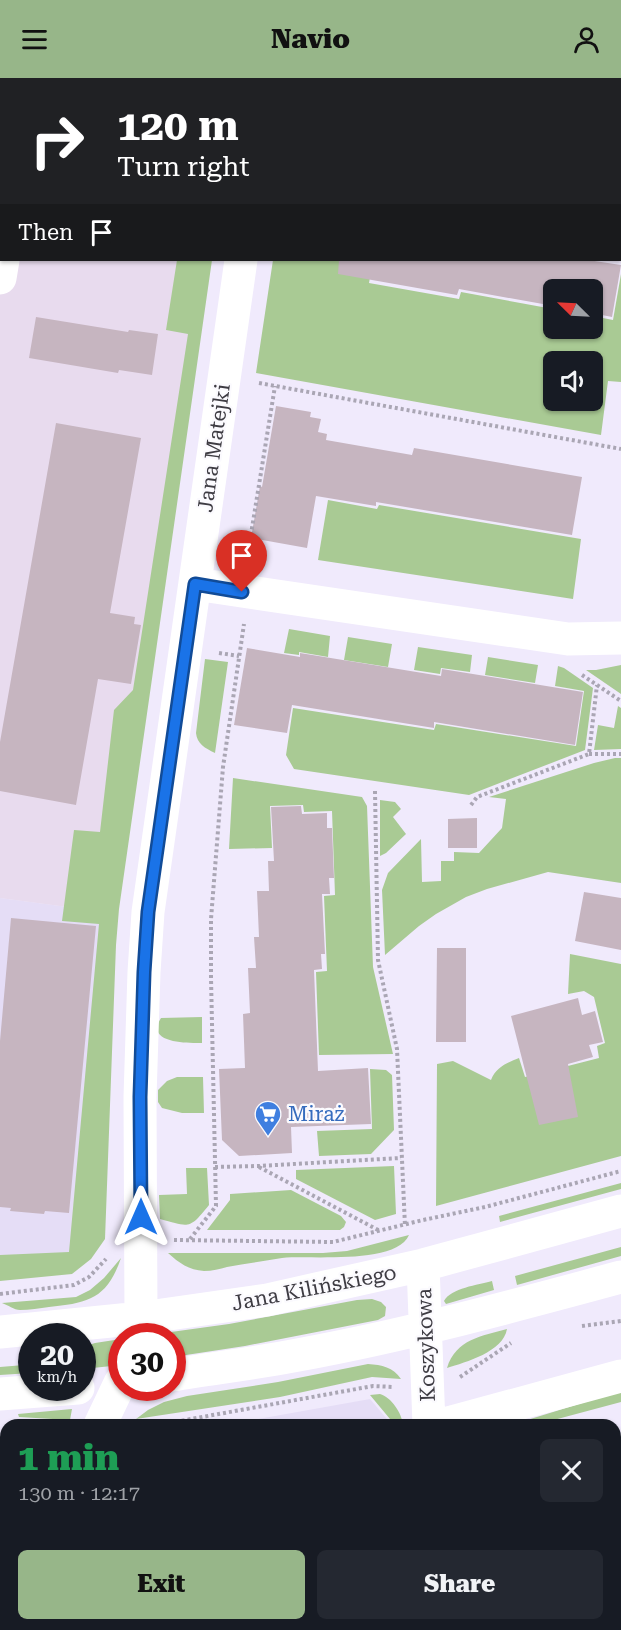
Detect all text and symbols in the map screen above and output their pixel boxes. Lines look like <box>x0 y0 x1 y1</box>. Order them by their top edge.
icon: menu <box>18 23 51 56</box>
text: Navio <box>271 23 350 55</box>
icon: person <box>570 23 603 56</box>
text: 120 m <box>117 101 239 150</box>
icon: right <box>18 102 96 180</box>
text: Turn right <box>117 151 250 183</box>
icon: arrive <box>85 216 118 249</box>
text: Then <box>18 220 73 245</box>
north arrow <box>543 279 603 339</box>
map controls <box>543 279 603 411</box>
button: sound <box>543 351 603 411</box>
street label: Jana Matejki <box>193 382 235 514</box>
pin <box>216 530 267 592</box>
icon: arrive <box>225 539 258 572</box>
supermarket icon: Miraż <box>253 1099 283 1137</box>
place label: Miraż <box>288 1102 345 1126</box>
position arrow <box>109 1185 173 1249</box>
street label: Jana Kilińskiego <box>230 1260 398 1316</box>
street label: Koszykowa <box>412 1287 440 1402</box>
speed limit sign: 30 <box>108 1323 186 1401</box>
text: 20 <box>40 1337 74 1372</box>
text: km/h <box>37 1368 77 1386</box>
text: 1 min <box>18 1437 119 1479</box>
button: close <box>540 1439 603 1502</box>
text: 130 m · 12:17 <box>18 1481 140 1505</box>
button: Exit <box>18 1550 305 1619</box>
button: Share <box>317 1550 603 1619</box>

